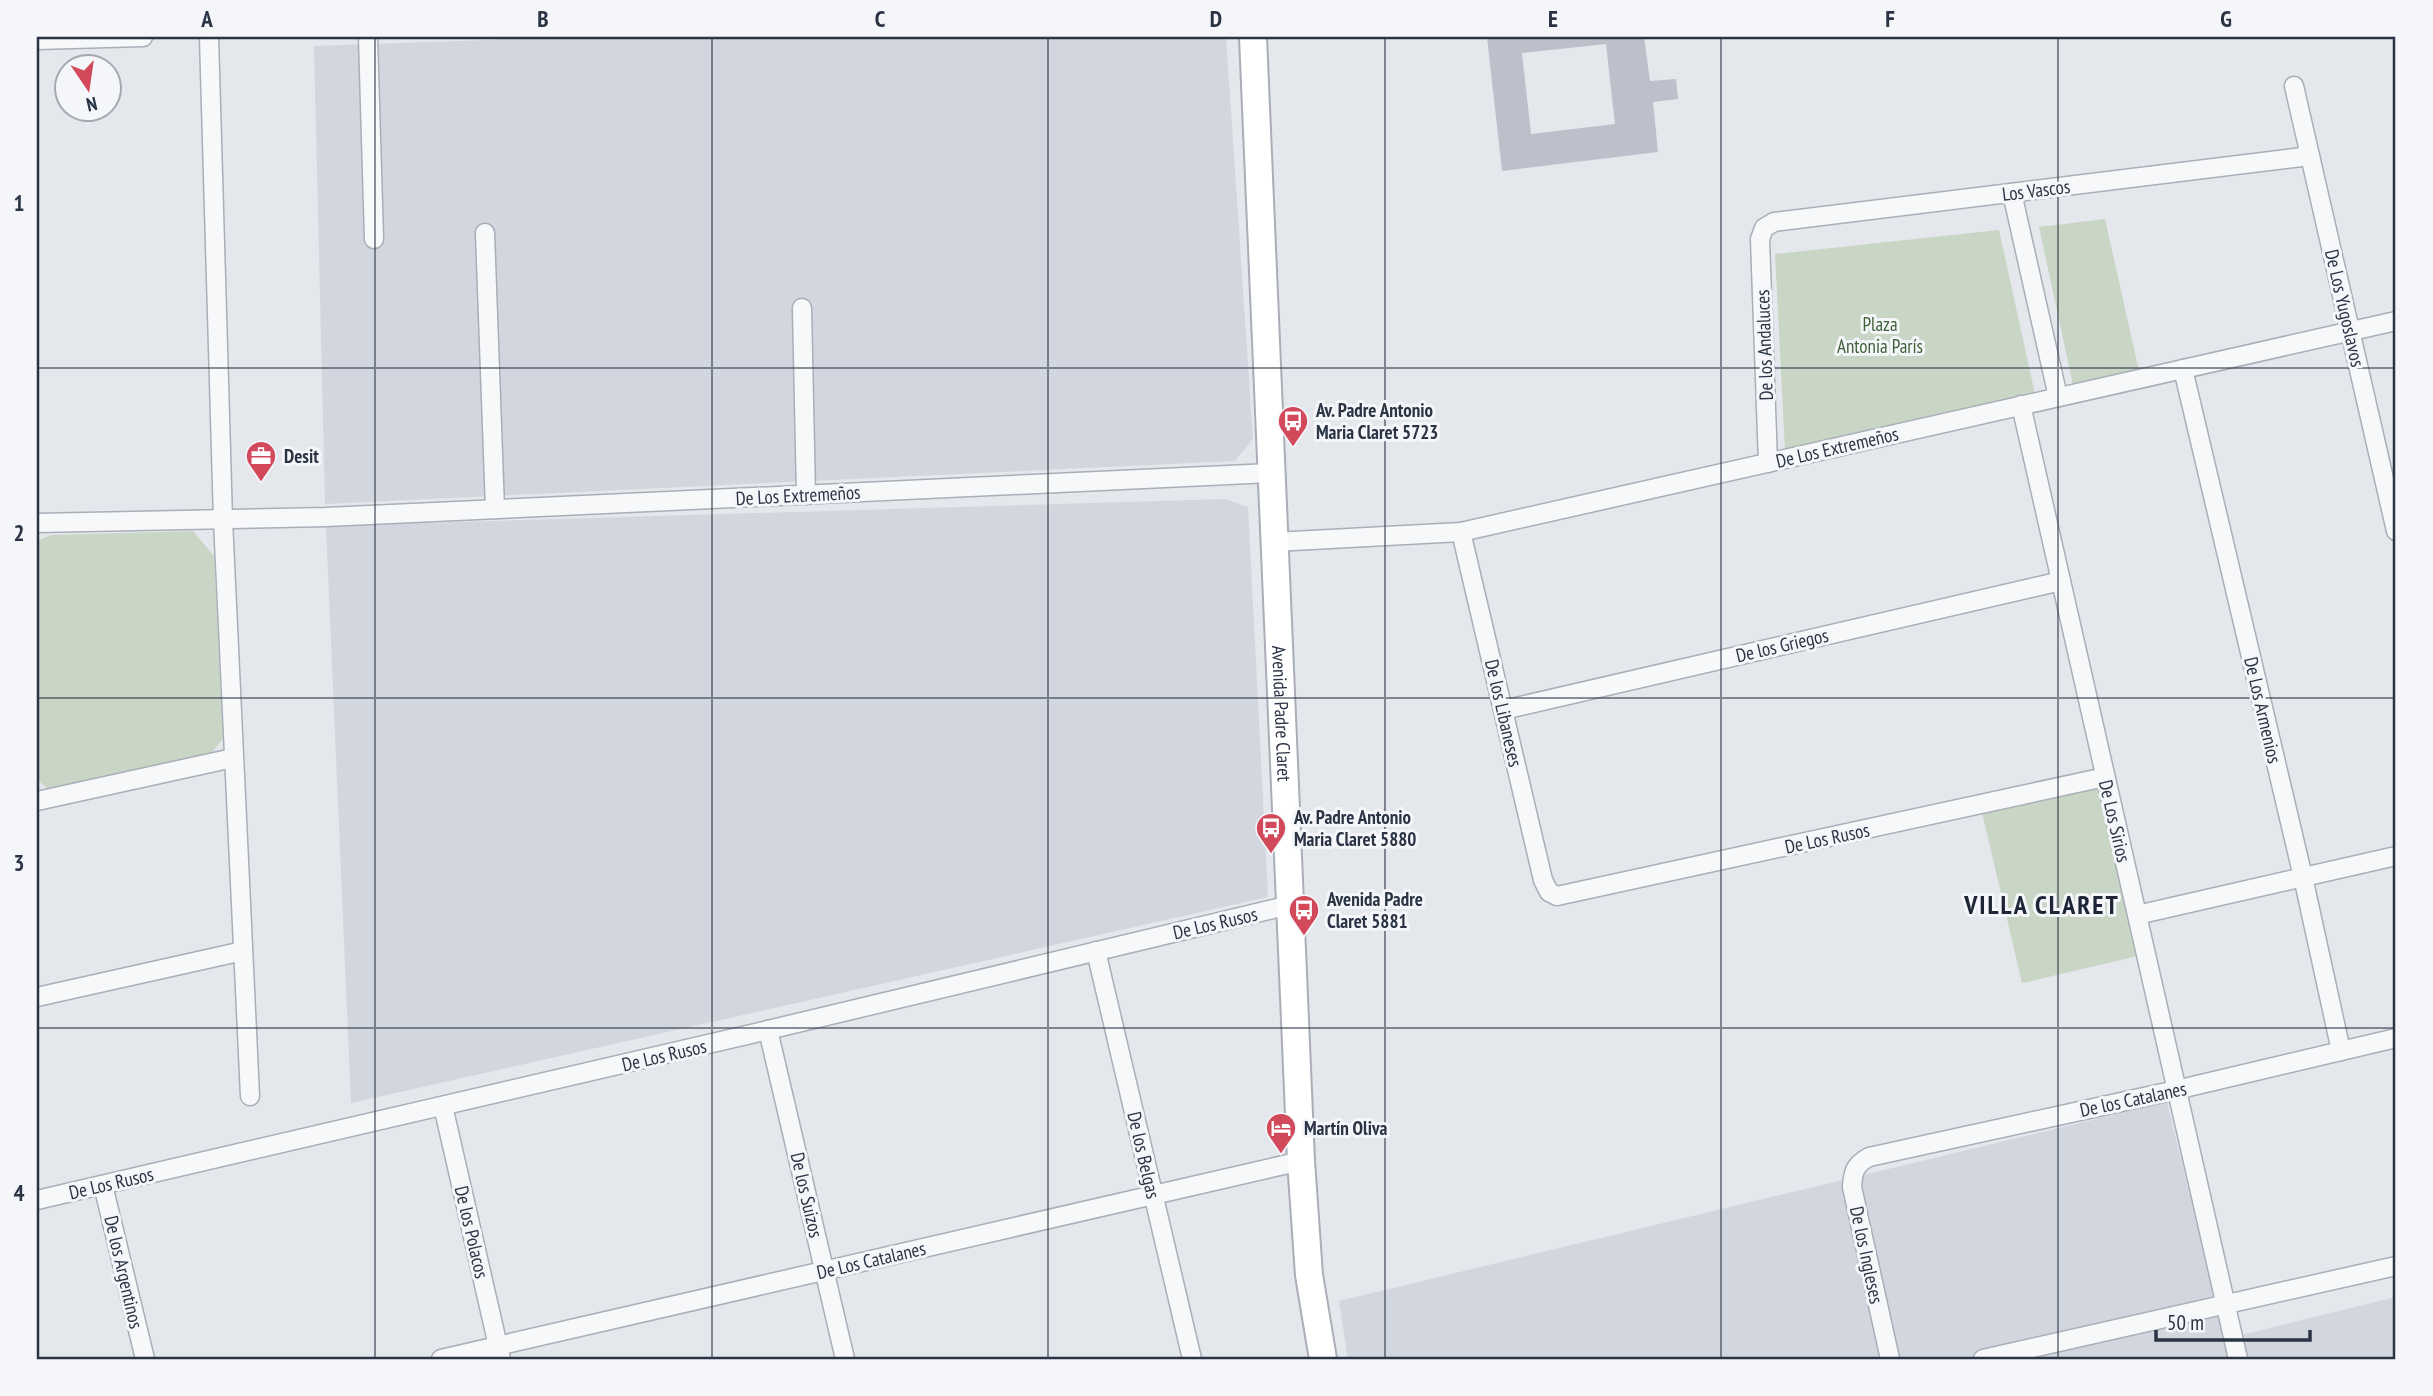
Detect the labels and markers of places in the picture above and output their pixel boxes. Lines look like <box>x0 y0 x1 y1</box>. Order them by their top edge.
place label: Av. Padre Antonio Maria Claret 5723 <box>1315 398 1438 444</box>
bus stop icon: Av. Padre Antonio Maria Claret 5723 <box>1276 404 1310 448</box>
office icon: Desit <box>244 439 278 483</box>
place label: Desit <box>284 444 319 468</box>
place label: Av. Padre Antonio Maria Claret 5880 <box>1293 805 1416 851</box>
bus stop icon: Av. Padre Antonio Maria Claret 5880 <box>1254 811 1288 855</box>
place label: Avenida Padre Claret 5881 <box>1326 887 1423 933</box>
bus stop icon: Avenida Padre Claret 5881 <box>1287 893 1321 937</box>
hotel icon: Martín Oliva <box>1264 1111 1298 1155</box>
place label: Martín Oliva <box>1304 1116 1387 1140</box>

